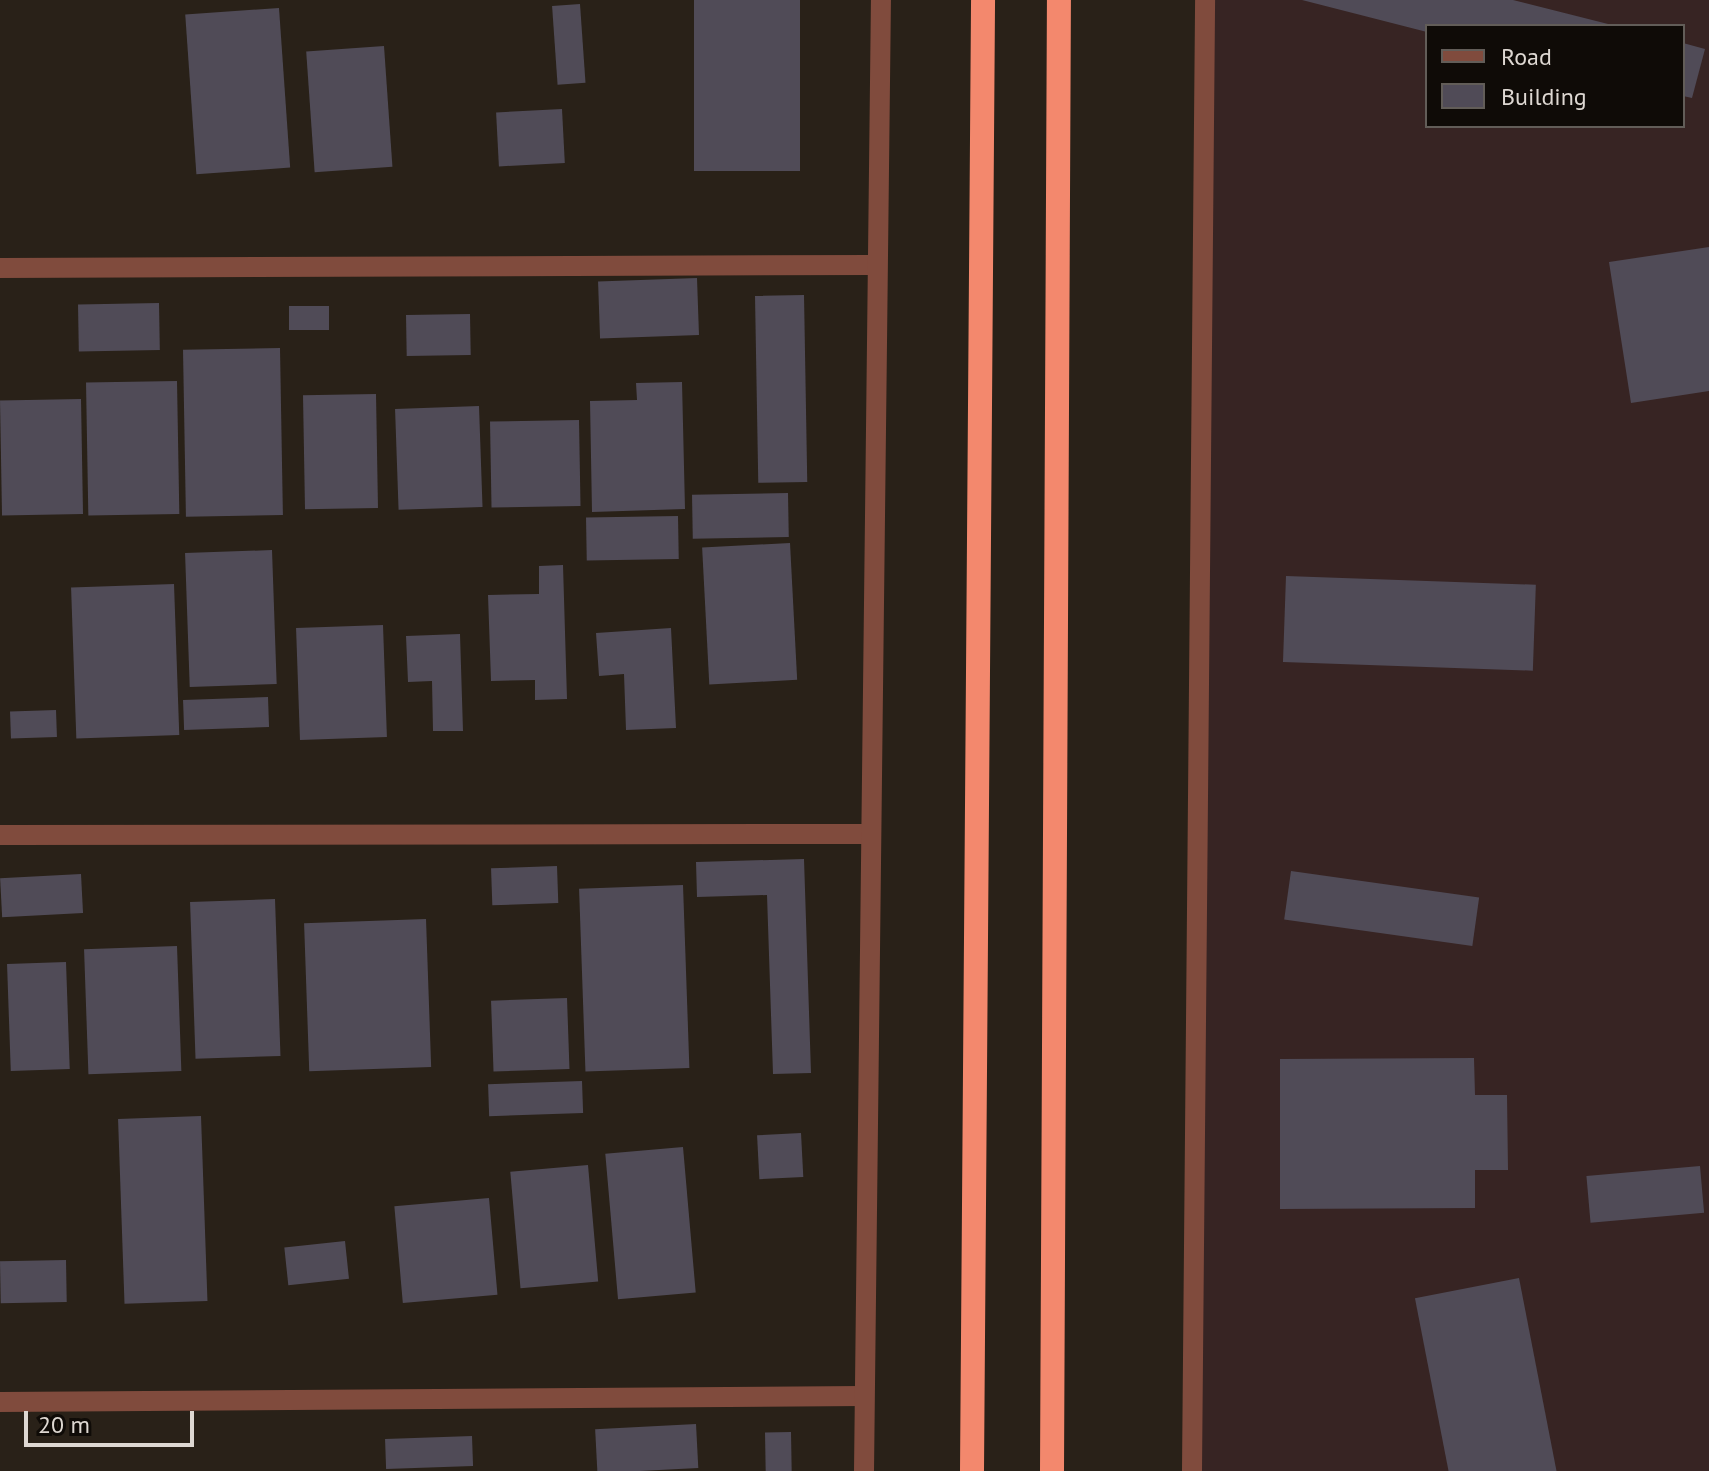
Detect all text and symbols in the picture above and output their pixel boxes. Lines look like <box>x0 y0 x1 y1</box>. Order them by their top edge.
legend <box>1425 24 1685 128</box>
text: Road <box>1501 41 1552 72</box>
text: Building <box>1501 81 1587 112</box>
scale bar <box>28 1395 198 1445</box>
text: 20 m <box>38 1409 90 1440</box>

